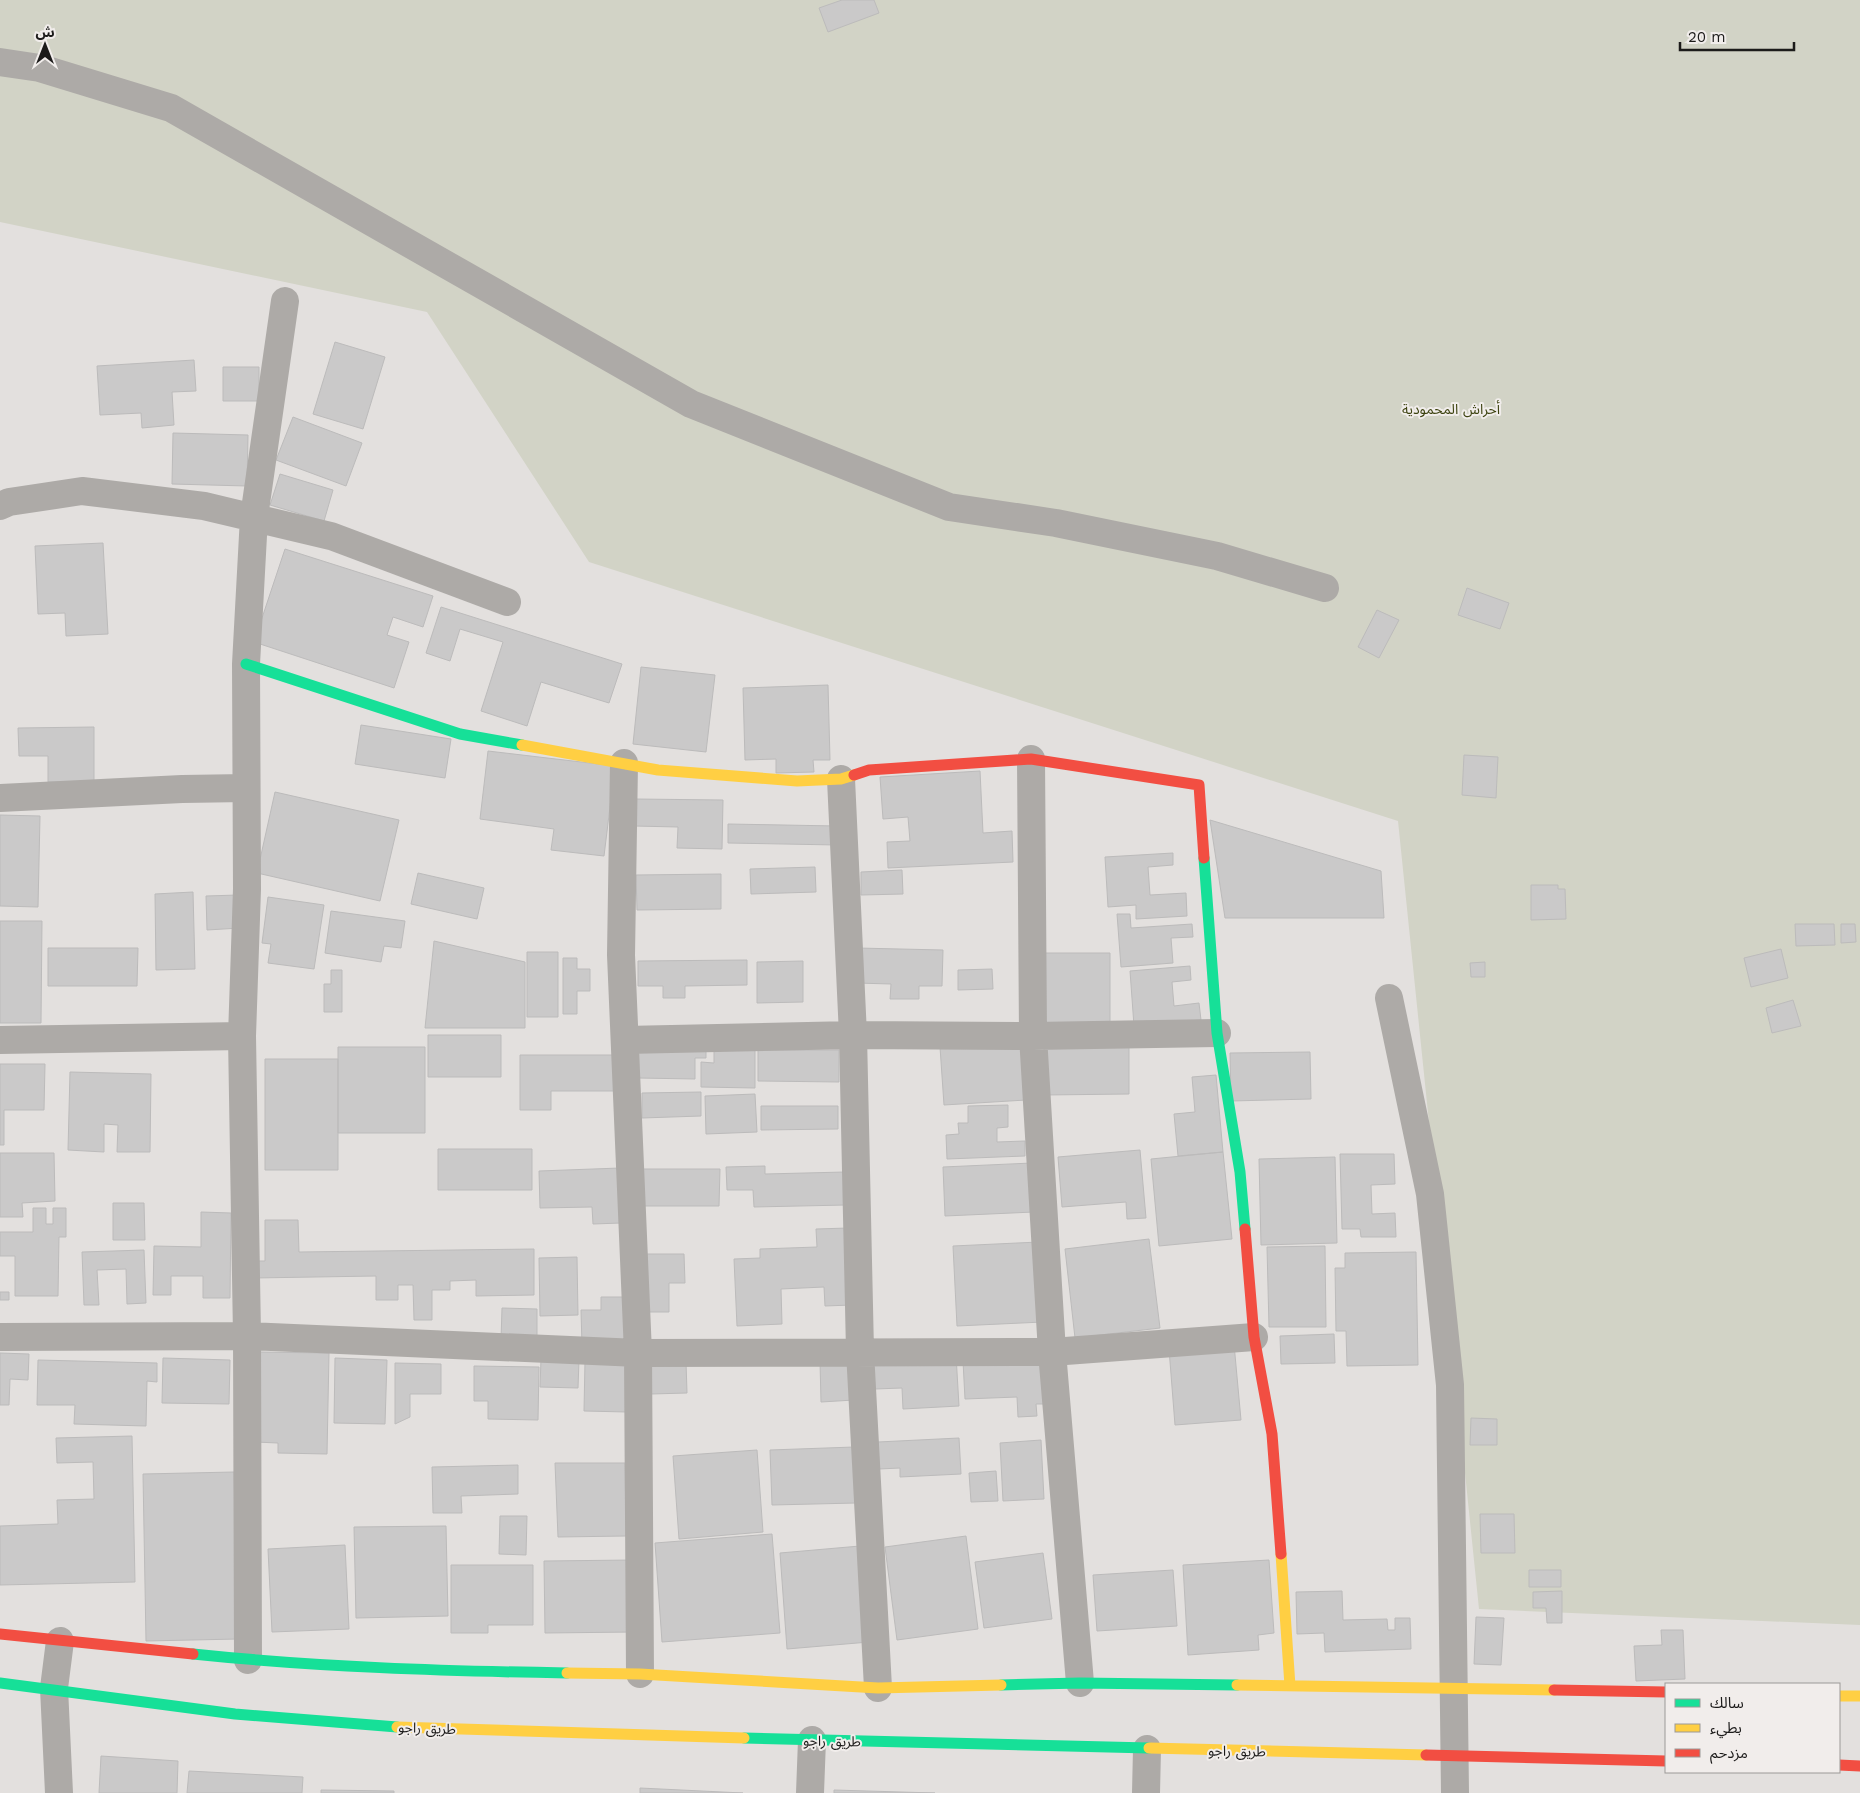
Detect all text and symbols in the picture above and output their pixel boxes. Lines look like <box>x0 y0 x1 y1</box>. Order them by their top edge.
north arrow <box>20 20 70 70</box>
scale bar <box>1680 20 1794 52</box>
text: ش <box>35 24 55 40</box>
text: 20 m <box>1688 28 1726 46</box>
park label: أحراش المحمودية <box>1402 400 1501 418</box>
legend <box>1665 1683 1840 1773</box>
text: سالك <box>1710 1694 1744 1712</box>
street label: طريق راجو <box>398 1719 456 1739</box>
text: بطيء <box>1710 1719 1742 1739</box>
street label: طريق راجو <box>803 1732 861 1752</box>
street label: طريق راجو <box>1208 1742 1266 1762</box>
text: مزدحم <box>1710 1744 1748 1764</box>

